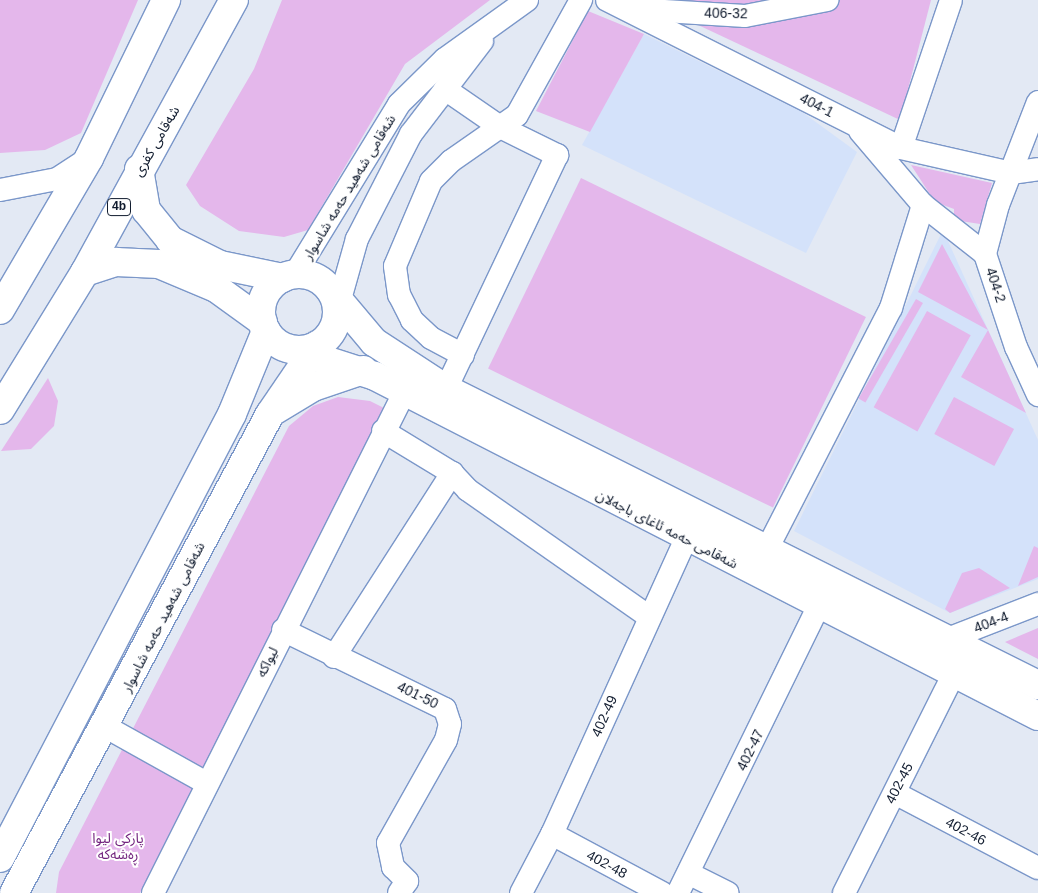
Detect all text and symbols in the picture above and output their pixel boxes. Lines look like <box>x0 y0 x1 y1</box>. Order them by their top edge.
street label: 406-32 <box>704 4 748 22</box>
street label: 404-1 <box>797 89 837 121</box>
street label: شەقامی کفری <box>129 103 183 179</box>
street label: شەقامی شەهید حەمە شاسوار <box>299 111 399 263</box>
road number: 4b <box>106 198 132 216</box>
street label: 404-2 <box>982 265 1010 305</box>
street label: شەقامی حەمە ئاغای باجەلان <box>593 486 741 572</box>
street label: شەقامی شەهید حەمە شاسوار <box>118 539 208 695</box>
street label: 404-4 <box>971 608 1011 636</box>
street label: لیواکە <box>252 644 282 680</box>
street label: 401-50 <box>395 678 441 712</box>
street label: 402-49 <box>587 693 621 739</box>
street label: 402-47 <box>733 727 767 773</box>
street label: 402-45 <box>882 760 916 806</box>
street label: 402-46 <box>943 813 989 849</box>
park label: پارکی لیوا ڕەشەکە <box>92 830 144 862</box>
street label: 402-48 <box>584 846 630 882</box>

